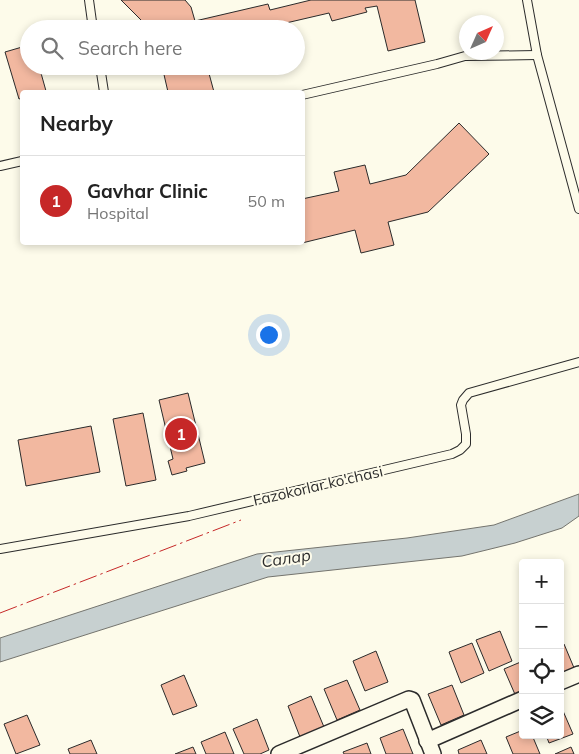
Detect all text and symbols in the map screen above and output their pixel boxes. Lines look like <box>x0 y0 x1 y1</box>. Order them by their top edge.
north arrow <box>459 15 504 60</box>
search box <box>20 20 305 75</box>
icon: search <box>38 34 66 62</box>
text: Search here <box>78 36 182 60</box>
text: Nearby <box>40 110 113 136</box>
text: Gavhar Clinic <box>87 179 208 203</box>
text: 1 <box>51 191 61 211</box>
text: 50 m <box>248 191 285 211</box>
text: Hospital <box>87 203 149 223</box>
your location <box>256 322 282 348</box>
pin: 1 <box>165 415 197 453</box>
street label: Fazokorlar ko'chasi <box>251 461 385 510</box>
water label: Салар <box>260 545 312 571</box>
map controls <box>519 559 564 739</box>
button: + <box>519 559 564 604</box>
button: − <box>519 604 564 649</box>
button: locate <box>519 649 564 694</box>
button: layers <box>519 694 564 739</box>

